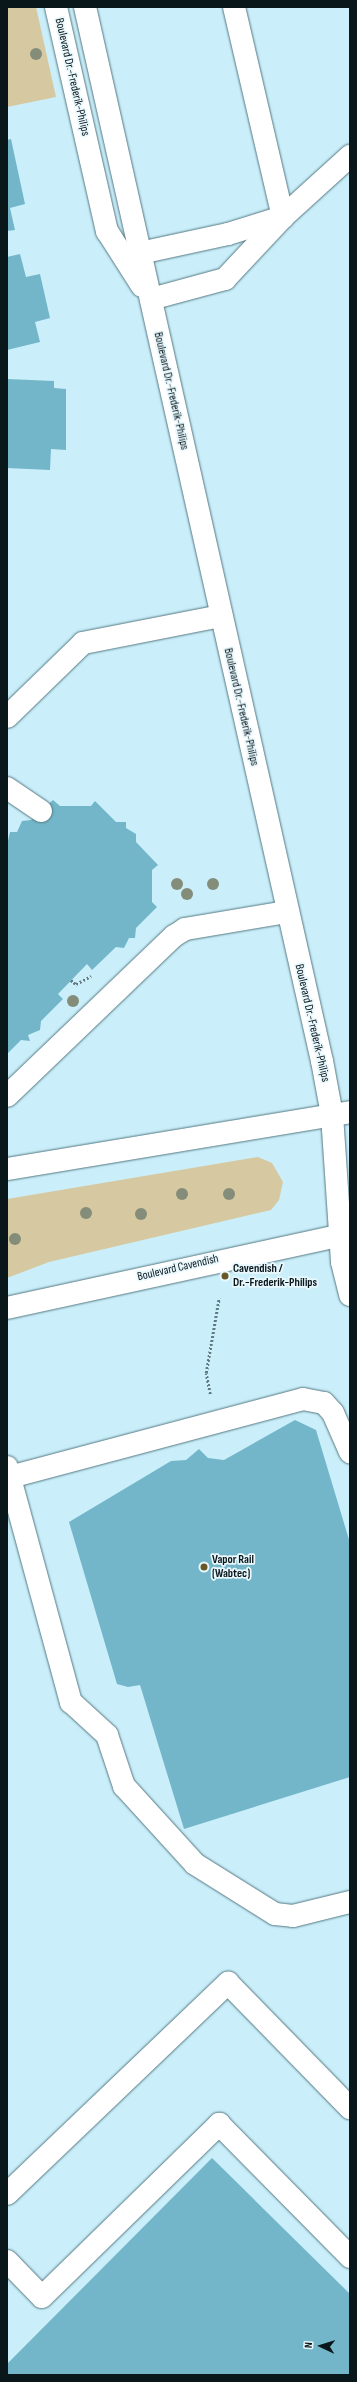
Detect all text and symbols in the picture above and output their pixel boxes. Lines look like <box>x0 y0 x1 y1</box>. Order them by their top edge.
street label: Boulevard Dr.-Frederik-Philips <box>51 17 93 137</box>
street label: Boulevard Dr.-Frederik-Philips <box>150 331 192 451</box>
street label: Boulevard Dr.-Frederik-Philips <box>220 647 262 767</box>
street label: Boulevard Dr.-Frederik-Philips <box>291 963 333 1083</box>
street label: Boulevard Cavendish <box>136 1252 220 1284</box>
place label: Cavendish / Dr.-Frederik-Philips <box>233 1262 317 1290</box>
marker: Cavendish / Dr.-Frederik-Philips <box>220 1271 230 1281</box>
place label: Vapor Rail (Wabtec) <box>212 1553 254 1581</box>
marker: Vapor Rail (Wabtec) <box>199 1562 209 1572</box>
north arrow <box>301 2326 341 2366</box>
text: N <box>302 2342 315 2349</box>

